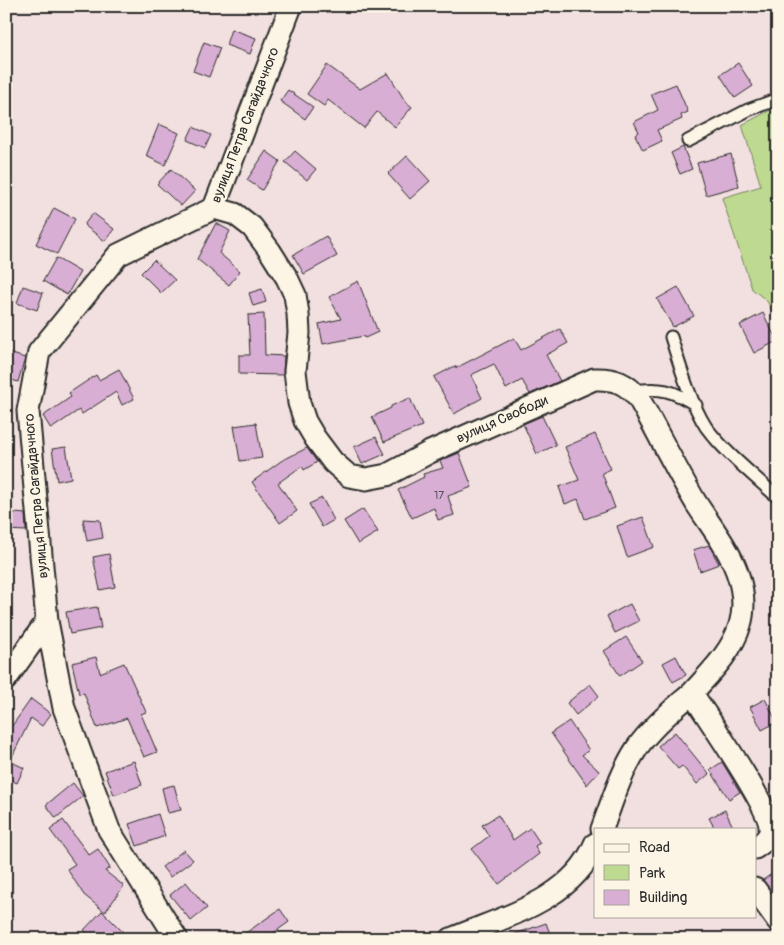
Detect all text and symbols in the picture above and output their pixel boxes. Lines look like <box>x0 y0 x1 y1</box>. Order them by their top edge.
street label: вулиця Петра Сагайдачного <box>207 44 283 205</box>
street label: вулиця Свободи <box>454 391 550 447</box>
street label: вулиця Петра Сагайдачного <box>20 412 52 579</box>
house number: 17 <box>434 489 444 502</box>
legend <box>594 828 756 918</box>
text: Road <box>639 838 670 857</box>
text: Park <box>639 864 666 883</box>
text: Building <box>639 888 687 907</box>

